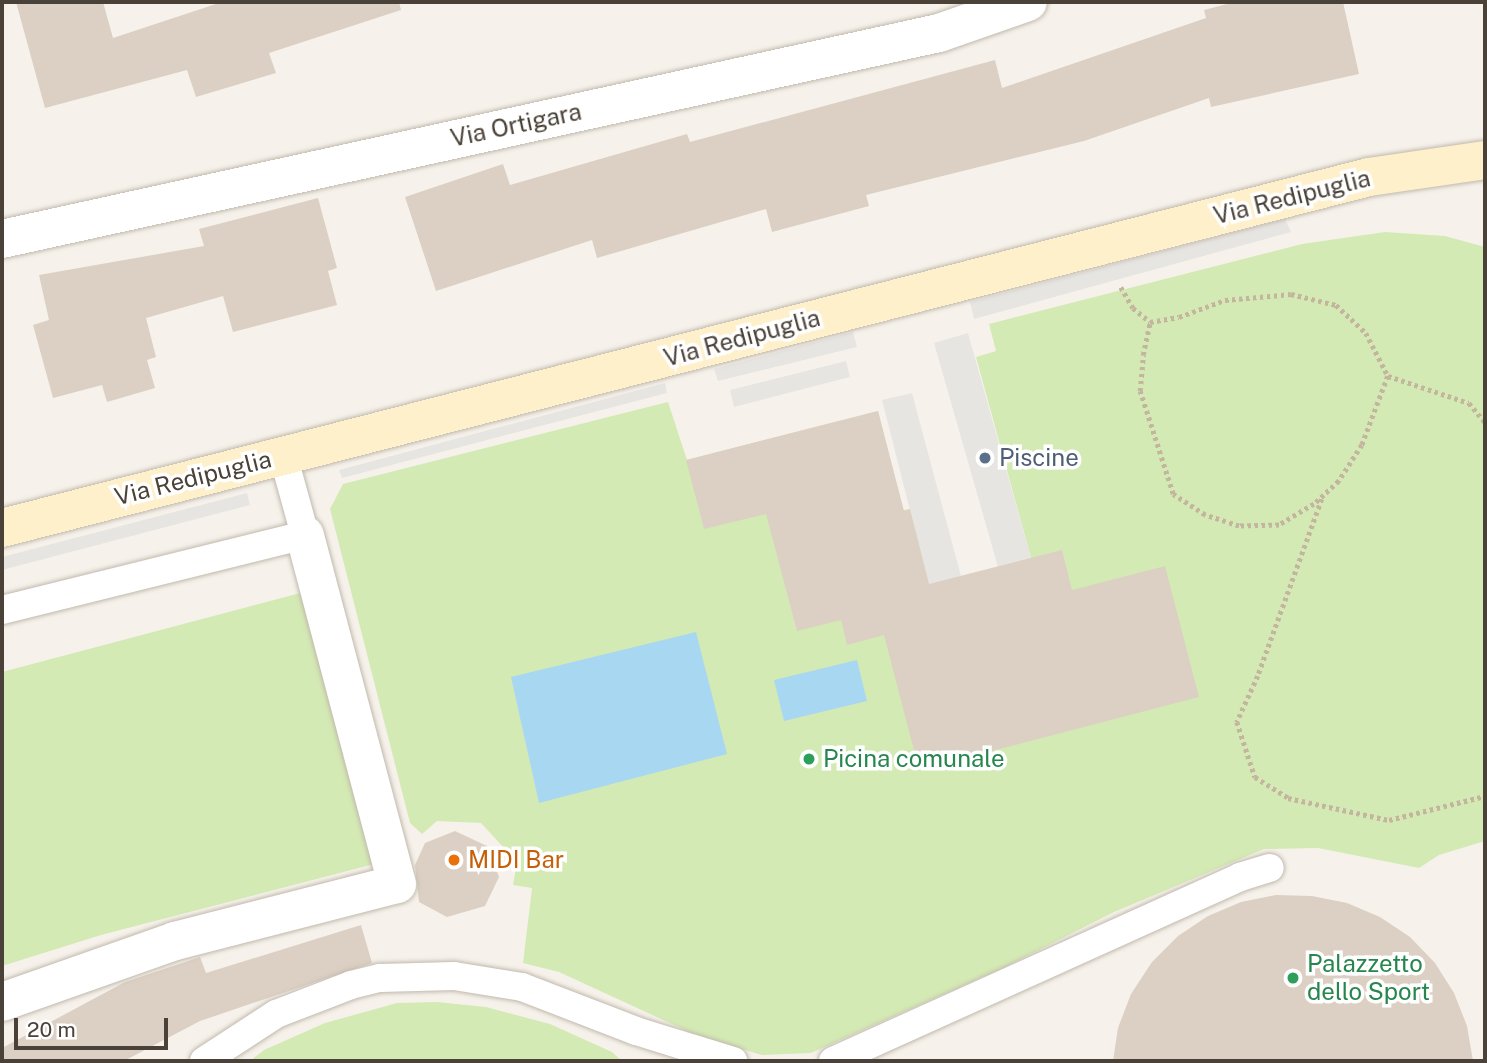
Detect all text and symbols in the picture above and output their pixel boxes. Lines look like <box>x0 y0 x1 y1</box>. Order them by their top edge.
street label: Via Ortigara <box>448 97 584 153</box>
street label: Via Redipuglia <box>1211 164 1373 230</box>
street label: Via Redipuglia <box>661 303 823 373</box>
place label: Piscine <box>999 444 1079 472</box>
street label: Via Redipuglia <box>112 445 274 511</box>
marker: Piscine <box>977 450 993 466</box>
place label: Picina comunale <box>823 745 1005 773</box>
marker: Picina comunale <box>801 751 817 767</box>
place label: MIDI Bar <box>468 846 564 874</box>
marker: MIDI Bar <box>446 852 462 868</box>
place label: Palazzetto dello Sport <box>1307 950 1430 1006</box>
marker: Palazzetto dello Sport <box>1285 970 1301 986</box>
scale bar <box>18 1004 172 1048</box>
text: 20 m <box>27 1017 76 1042</box>

